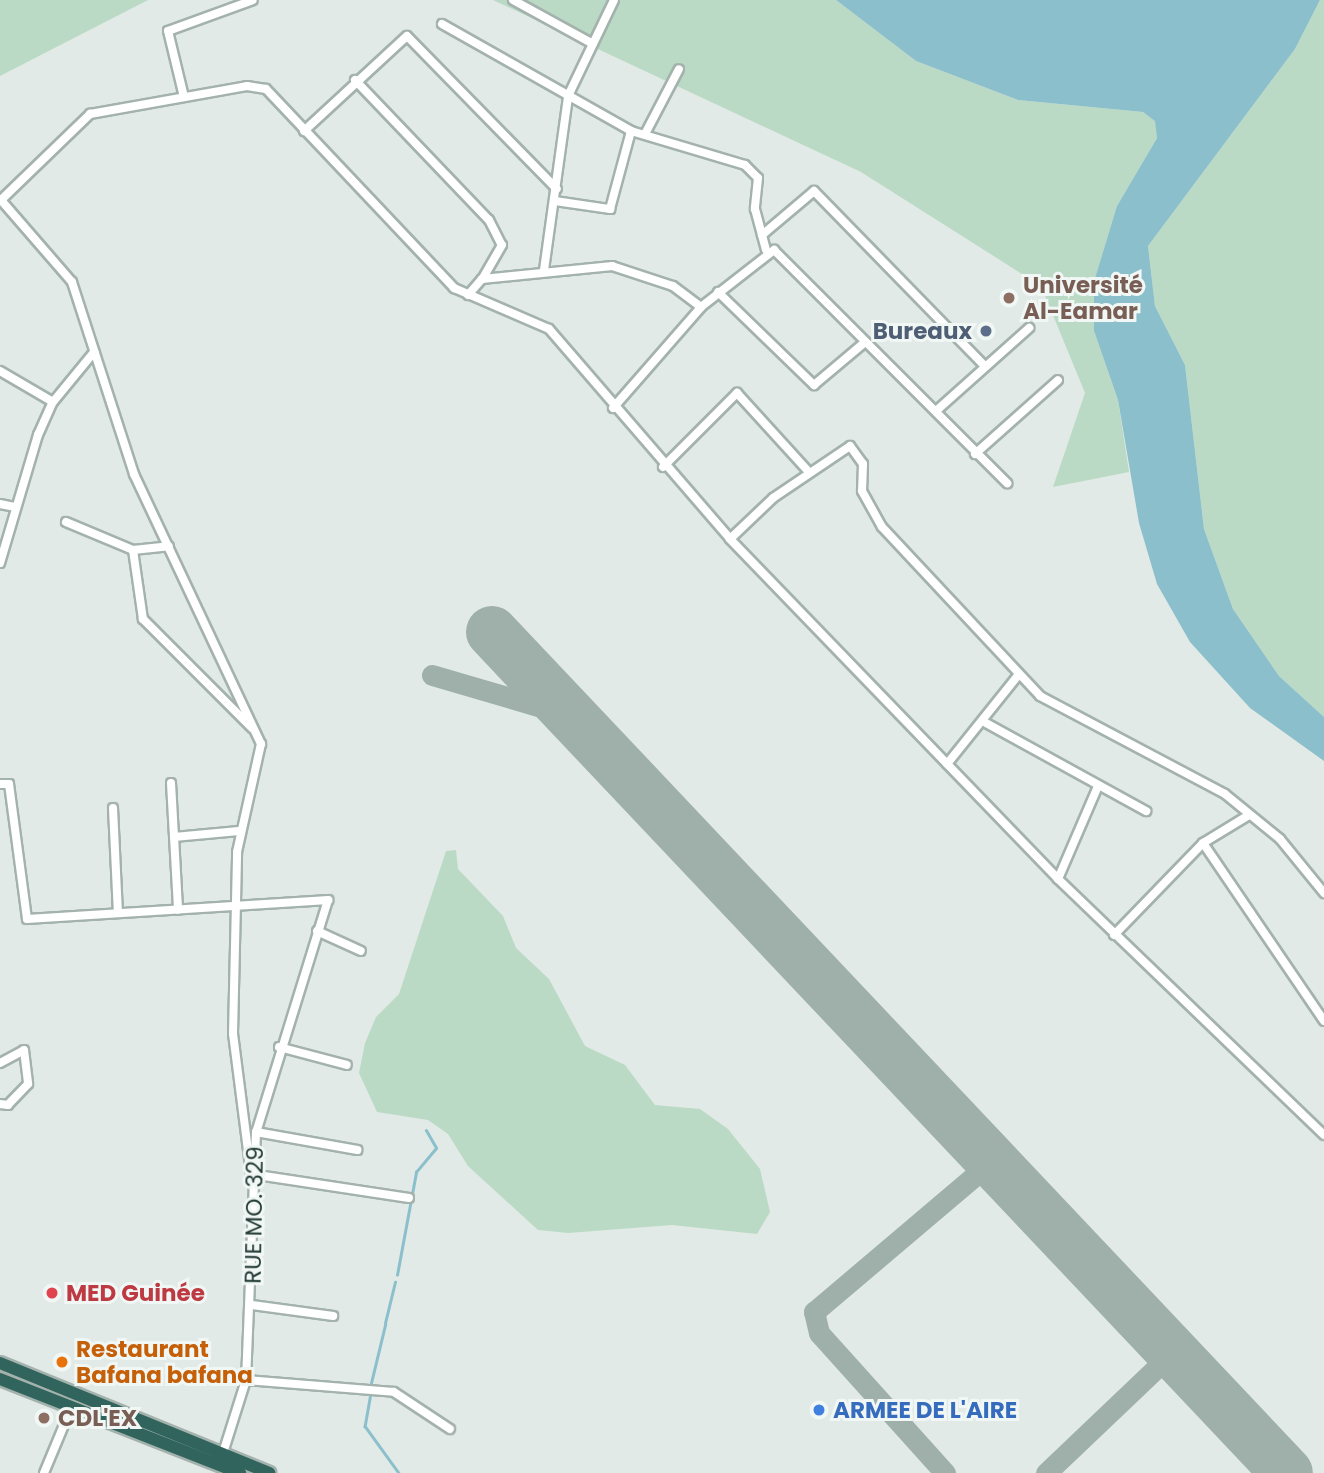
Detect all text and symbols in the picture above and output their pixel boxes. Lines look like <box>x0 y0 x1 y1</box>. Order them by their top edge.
place label: Université Al-Eamar <box>1023 271 1143 325</box>
marker: Université Al-Eamar <box>1001 290 1017 306</box>
place label: Bureaux <box>873 317 972 345</box>
marker: Bureaux <box>978 323 994 339</box>
street label: RUE MO. 329 <box>239 1146 269 1284</box>
place label: MED Guinée <box>66 1279 205 1307</box>
marker: MED Guinée <box>44 1285 60 1301</box>
place label: Restaurant Bafana bafana <box>76 1335 253 1389</box>
marker: Restaurant Bafana bafana <box>54 1354 70 1370</box>
place label: ARMEE DE L'AIRE <box>833 1396 1017 1424</box>
marker: ARMEE DE L'AIRE <box>811 1402 827 1418</box>
place label: CDL'EX <box>58 1404 137 1432</box>
marker: CDL'EX <box>36 1410 52 1426</box>

